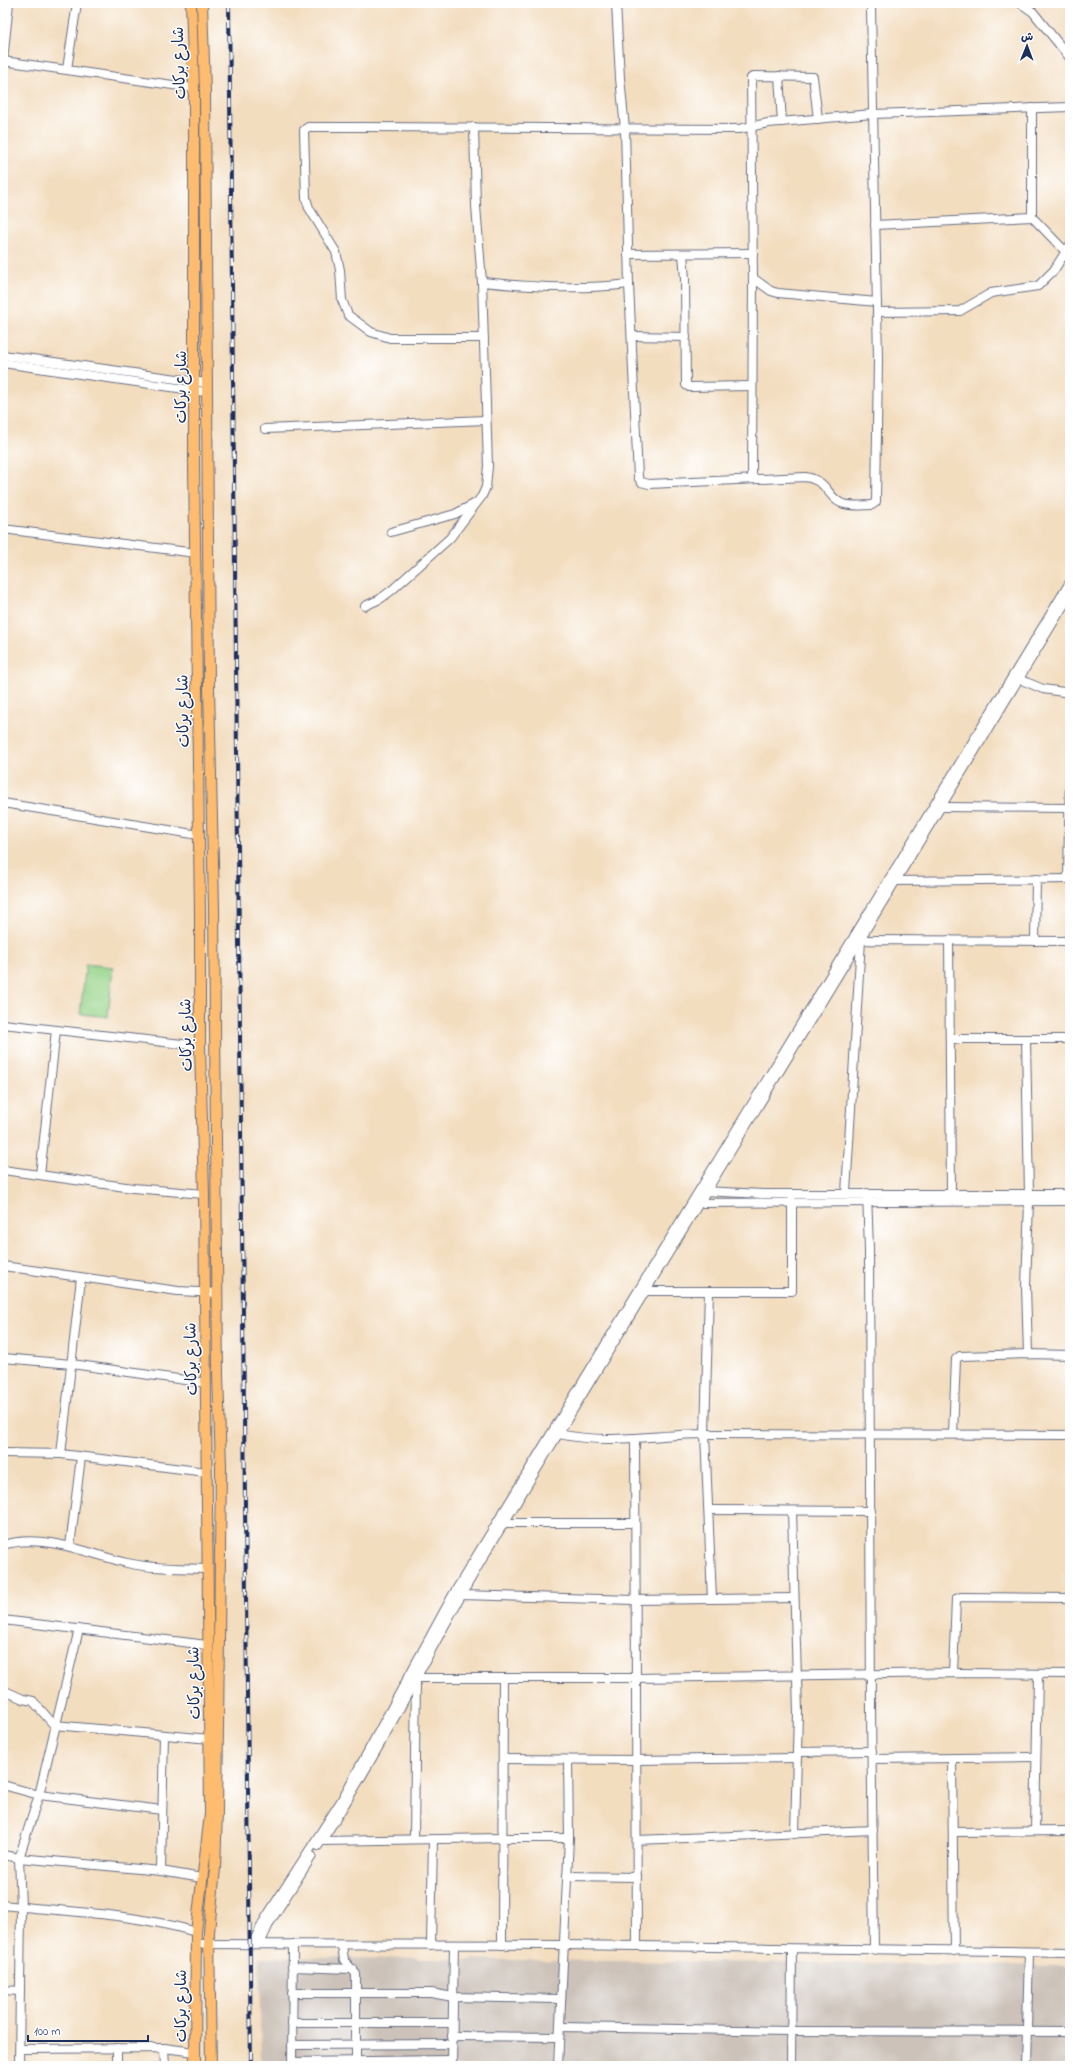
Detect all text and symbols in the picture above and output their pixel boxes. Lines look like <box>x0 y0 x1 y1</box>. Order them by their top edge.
street label: شارع بركات <box>167 26 193 100</box>
north arrow <box>1007 26 1047 66</box>
text: ش <box>1021 29 1033 45</box>
street label: شارع بركات <box>170 350 194 424</box>
street label: شارع بركات <box>171 674 197 748</box>
street label: شارع بركات <box>174 998 200 1072</box>
street label: شارع بركات <box>179 1322 205 1396</box>
street label: شارع بركات <box>182 1646 208 1720</box>
street label: شارع بركات <box>170 1969 194 2043</box>
scale bar <box>28 2017 148 2043</box>
text: 100 m <box>34 2023 61 2041</box>

